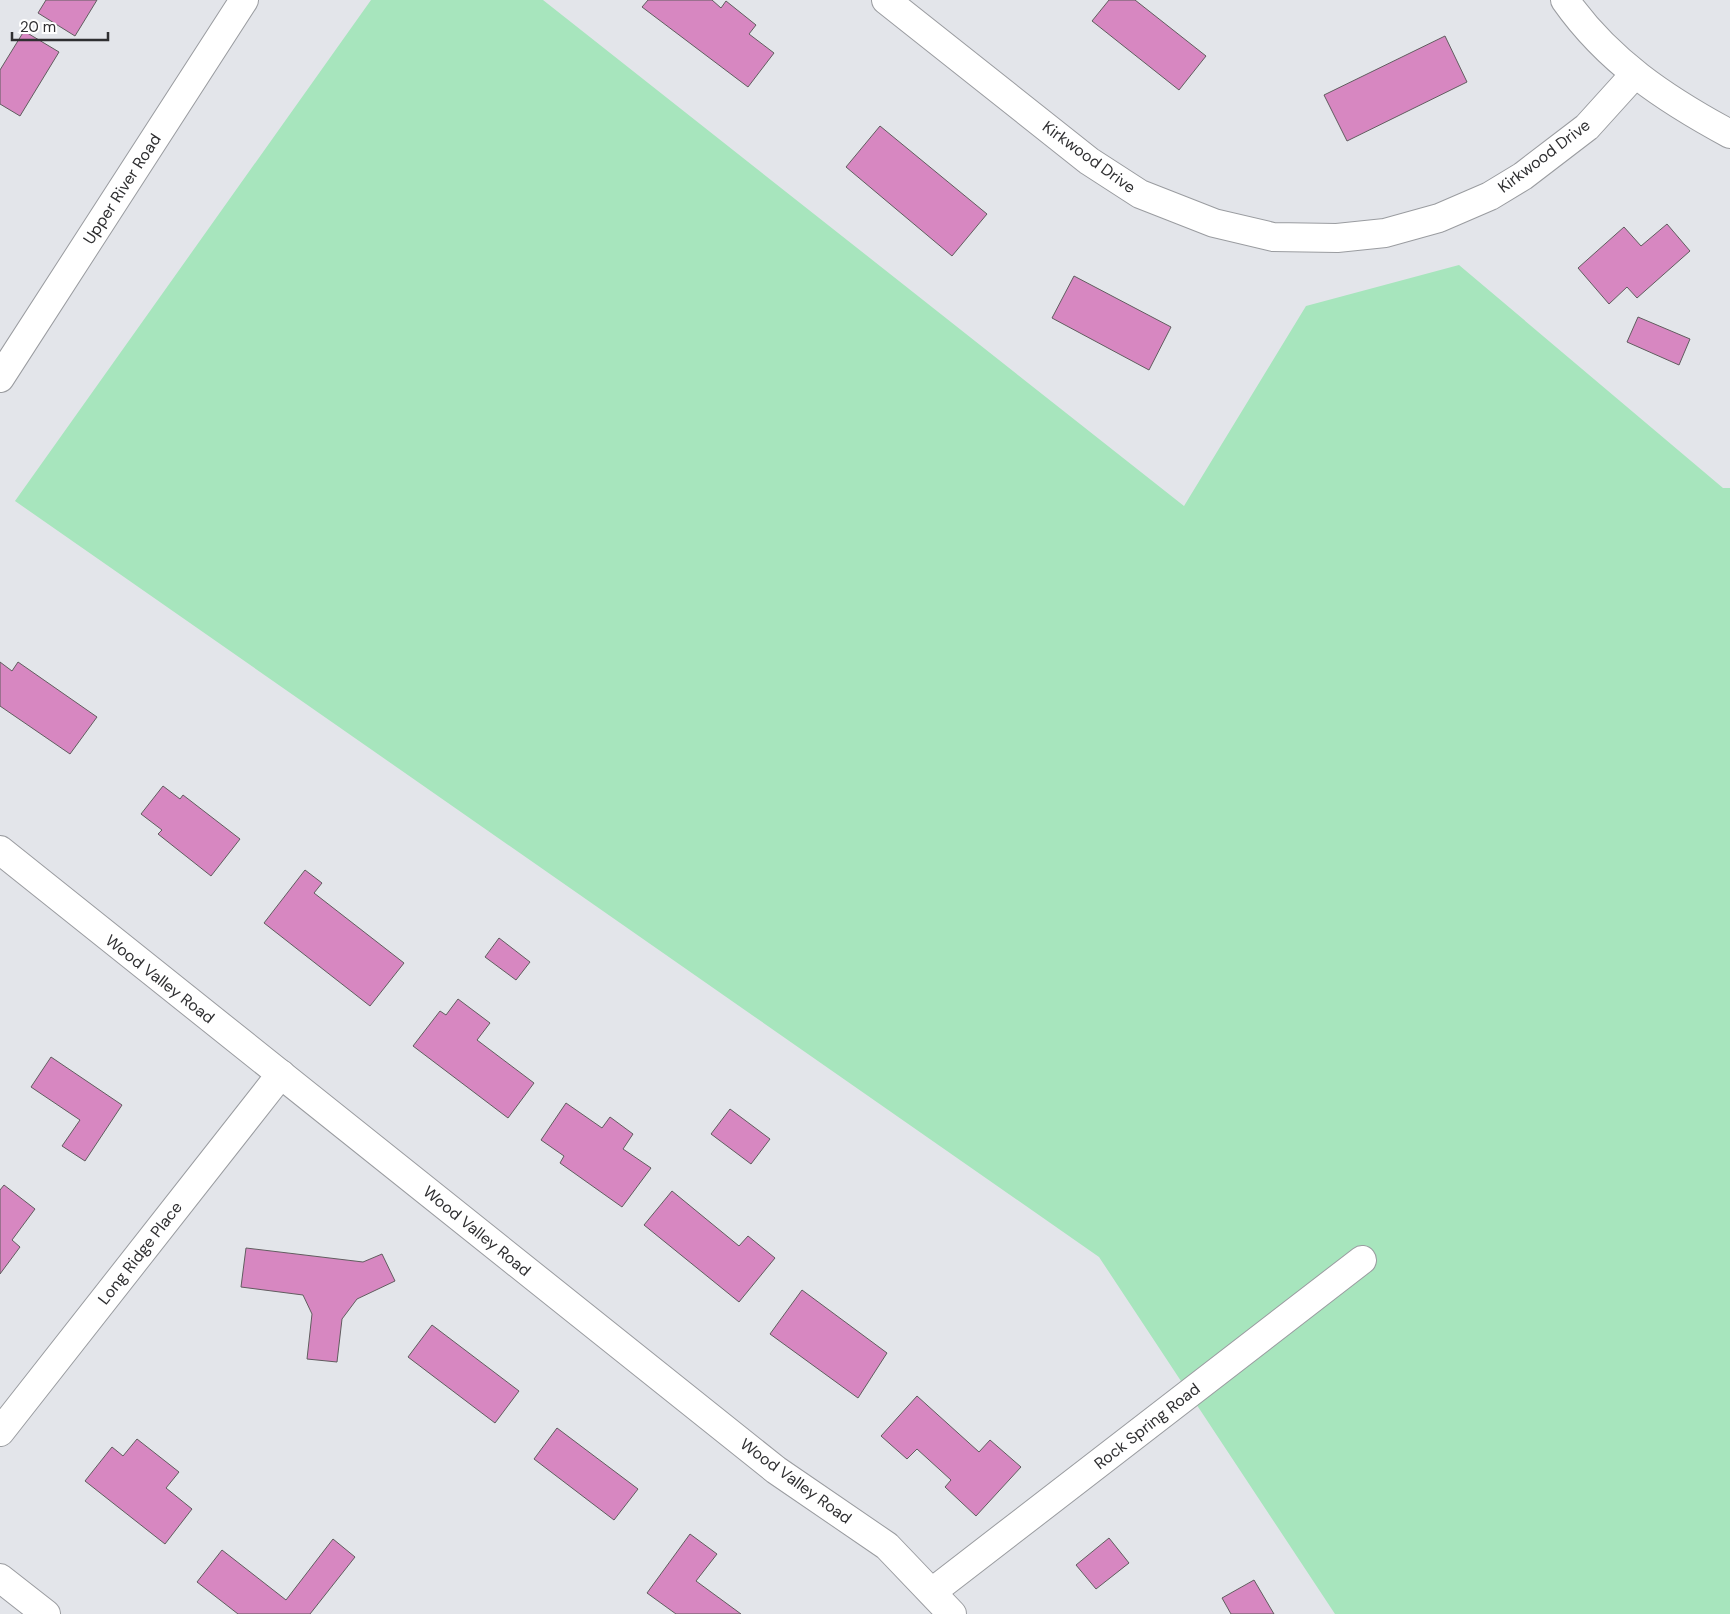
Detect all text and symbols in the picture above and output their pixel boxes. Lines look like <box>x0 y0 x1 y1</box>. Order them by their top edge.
scale bar <box>12 10 109 42</box>
text: 20 m <box>20 17 56 37</box>
street label: Kirkwood Drive <box>1494 114 1594 198</box>
street label: Kirkwood Drive <box>1038 116 1140 198</box>
street label: Upper River Road <box>78 130 166 248</box>
street label: Wood Valley Road <box>101 930 219 1028</box>
street label: Wood Valley Road <box>419 1181 535 1281</box>
street label: Long Ridge Place <box>93 1197 187 1309</box>
street label: Rock Spring Road <box>1090 1378 1204 1474</box>
street label: Wood Valley Road <box>736 1433 856 1529</box>

